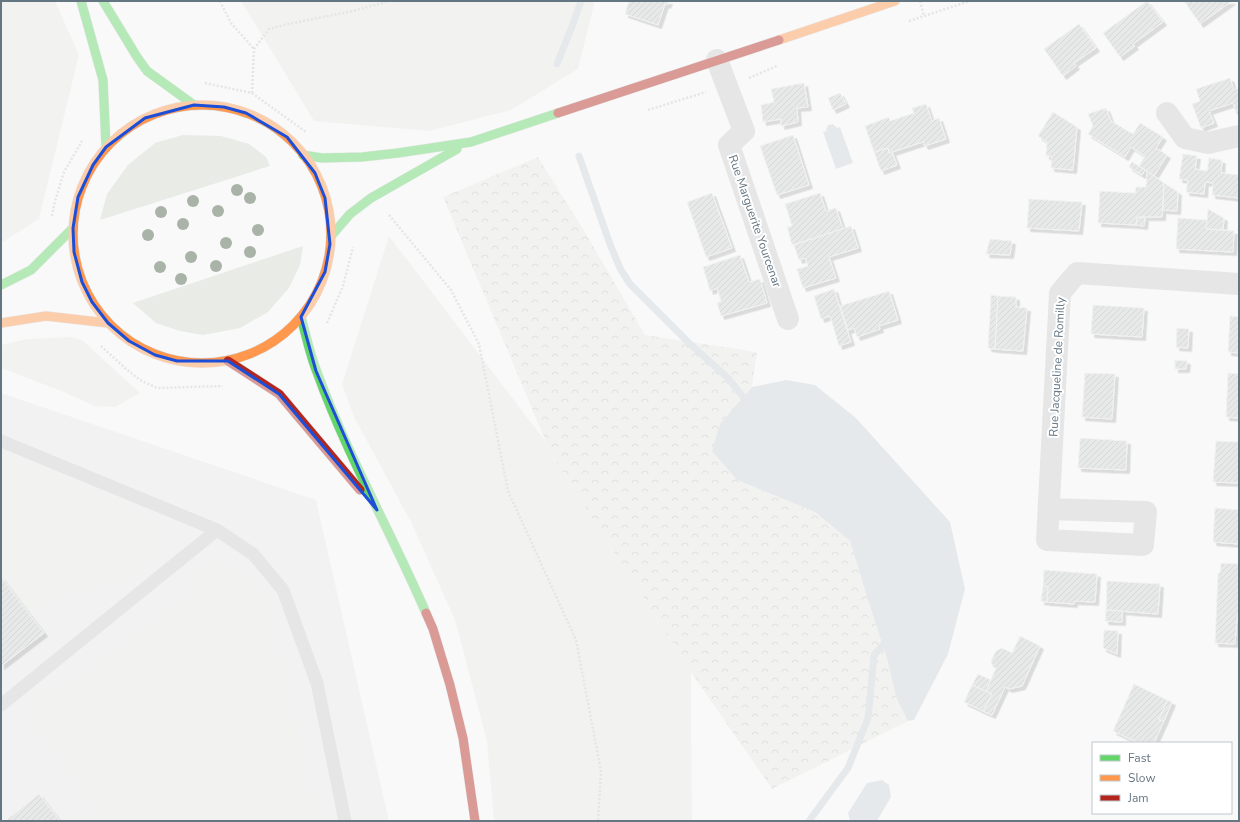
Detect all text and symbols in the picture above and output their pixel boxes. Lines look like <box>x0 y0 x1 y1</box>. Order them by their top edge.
street label: Rue Marguerite Yourcenar <box>725 153 785 290</box>
street label: Rue Jacqueline de Romilly <box>1045 296 1069 437</box>
legend <box>1092 742 1232 814</box>
text: Fast <box>1128 750 1151 766</box>
text: Slow <box>1128 770 1156 786</box>
text: Jam <box>1127 790 1149 806</box>

